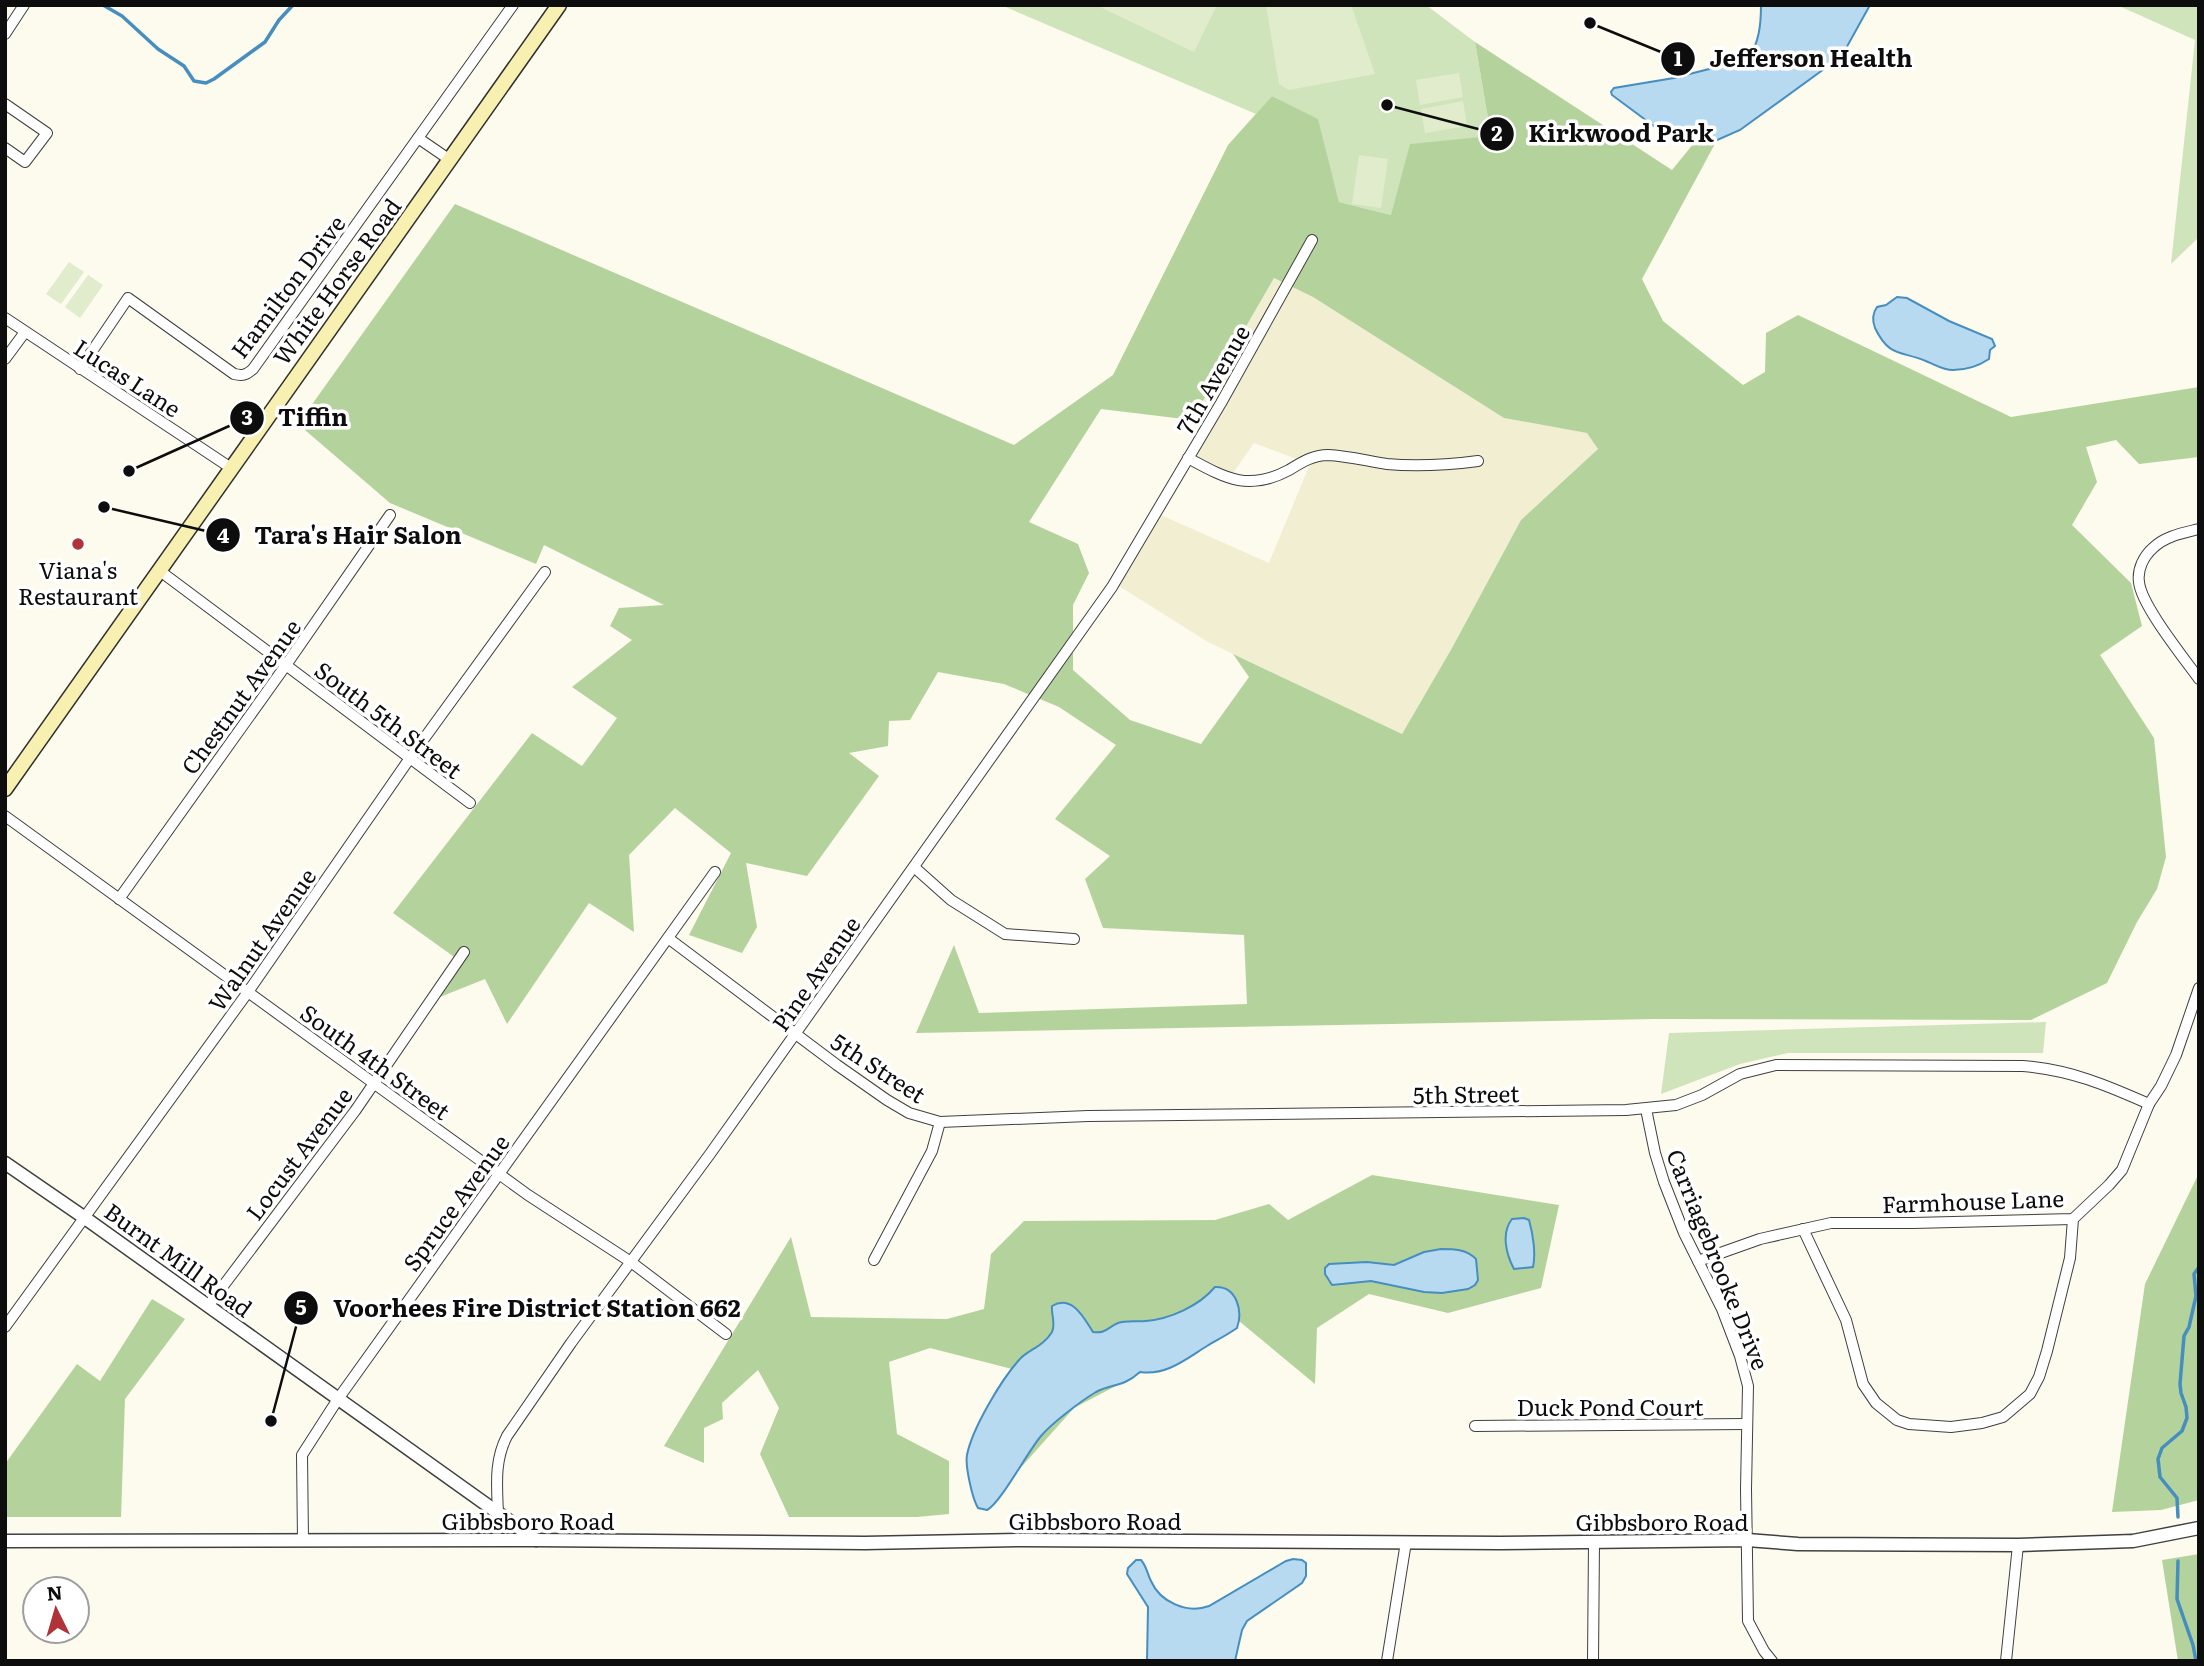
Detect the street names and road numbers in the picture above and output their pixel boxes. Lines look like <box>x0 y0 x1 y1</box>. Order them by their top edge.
street label: White Horse Road <box>264 191 408 371</box>
street label: Hamilton Drive <box>222 207 352 365</box>
street label: 7th Avenue <box>1167 318 1257 440</box>
street label: Lucas Lane <box>68 330 188 424</box>
street label: Chestnut Avenue <box>172 611 308 781</box>
street label: South 5th Street <box>308 652 470 786</box>
street label: Walnut Avenue <box>199 860 323 1018</box>
street label: Pine Avenue <box>763 908 867 1038</box>
street label: South 4th Street <box>294 995 458 1127</box>
street label: 5th Street <box>825 1024 934 1111</box>
street label: 5th Street <box>1412 1075 1520 1111</box>
street label: Locust Avenue <box>237 1079 359 1227</box>
street label: Spruce Avenue <box>394 1126 516 1277</box>
street label: Carriagebrooke Drive <box>1659 1144 1779 1374</box>
street label: Farmhouse Lane <box>1881 1180 2065 1220</box>
street label: Burnt Mill Road <box>98 1194 260 1324</box>
street label: Duck Pond Court <box>1516 1389 1704 1423</box>
street label: Gibbsboro Road <box>441 1503 615 1537</box>
street label: Gibbsboro Road <box>1008 1503 1182 1537</box>
street label: Gibbsboro Road <box>1575 1504 1749 1538</box>

